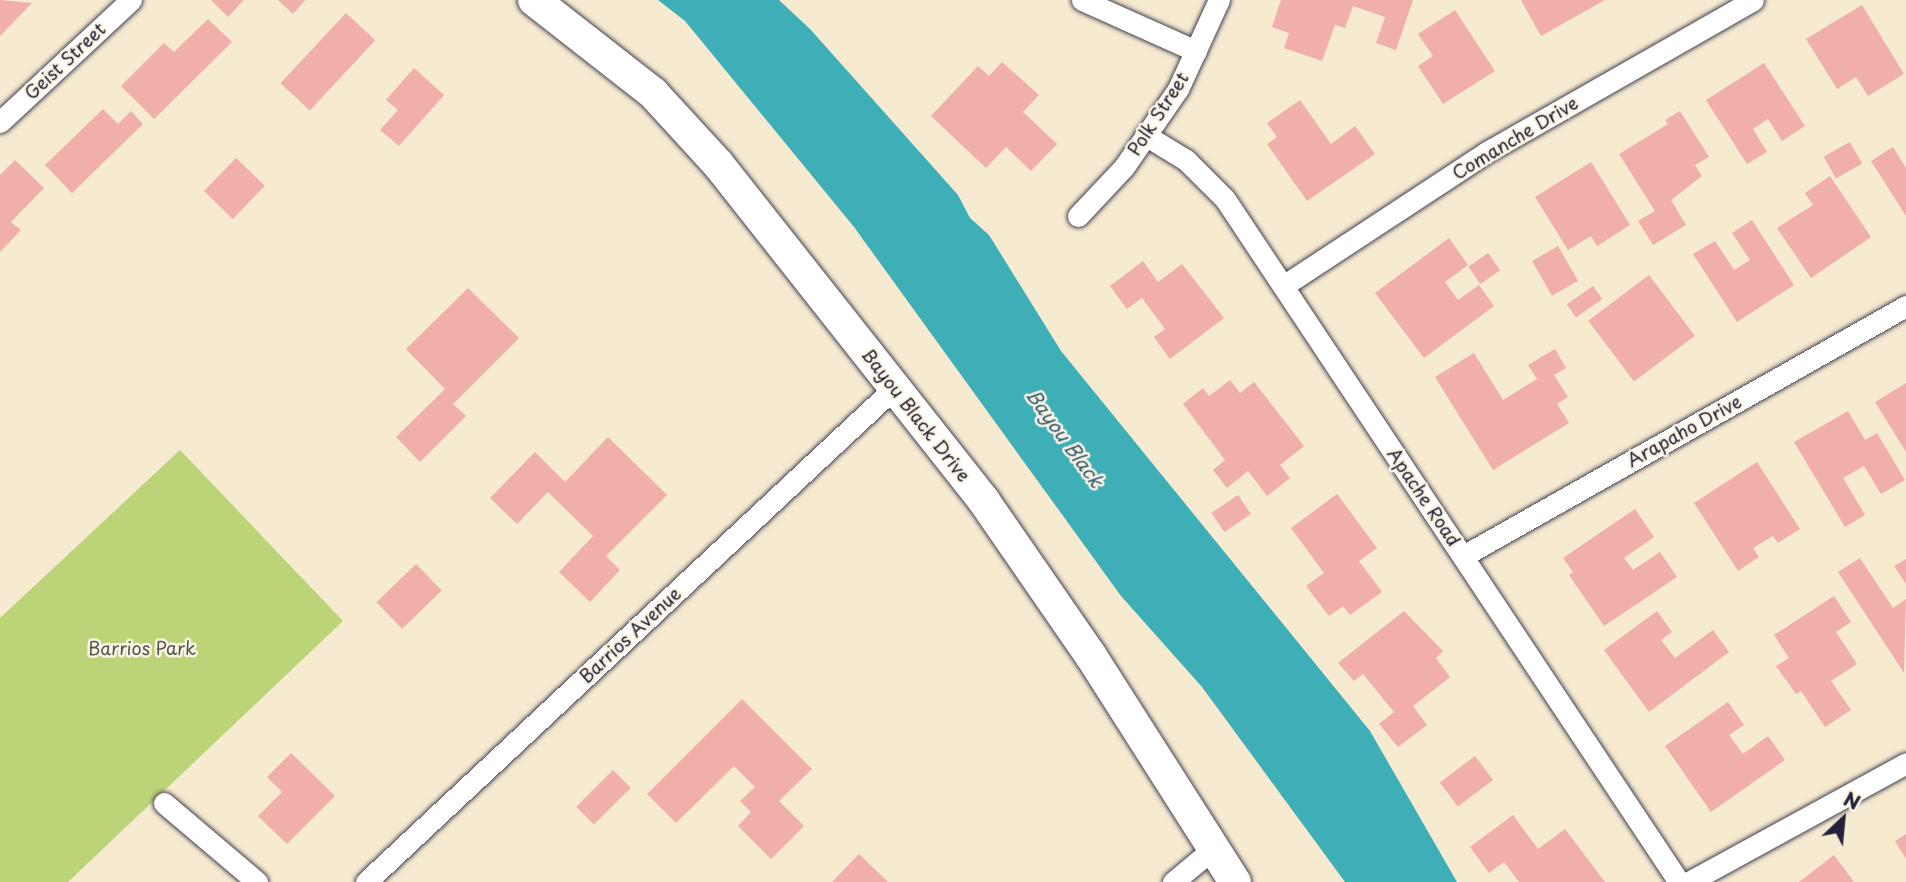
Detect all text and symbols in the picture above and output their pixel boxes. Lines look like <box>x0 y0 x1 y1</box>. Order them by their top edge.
street label: Geist Street <box>20 18 110 104</box>
street label: Polk Street <box>1123 68 1193 160</box>
street label: Comanche Drive <box>1448 92 1582 184</box>
street label: Bayou Black Drive <box>858 345 974 485</box>
water label: Bayou Black <box>1022 384 1108 492</box>
street label: Arapaho Drive <box>1622 390 1746 472</box>
street label: Apache Road <box>1383 444 1465 550</box>
street label: Barrios Avenue <box>575 583 685 687</box>
park label: Barrios Park <box>88 637 196 659</box>
north arrow <box>1808 784 1878 854</box>
text: N <box>1839 784 1865 816</box>

